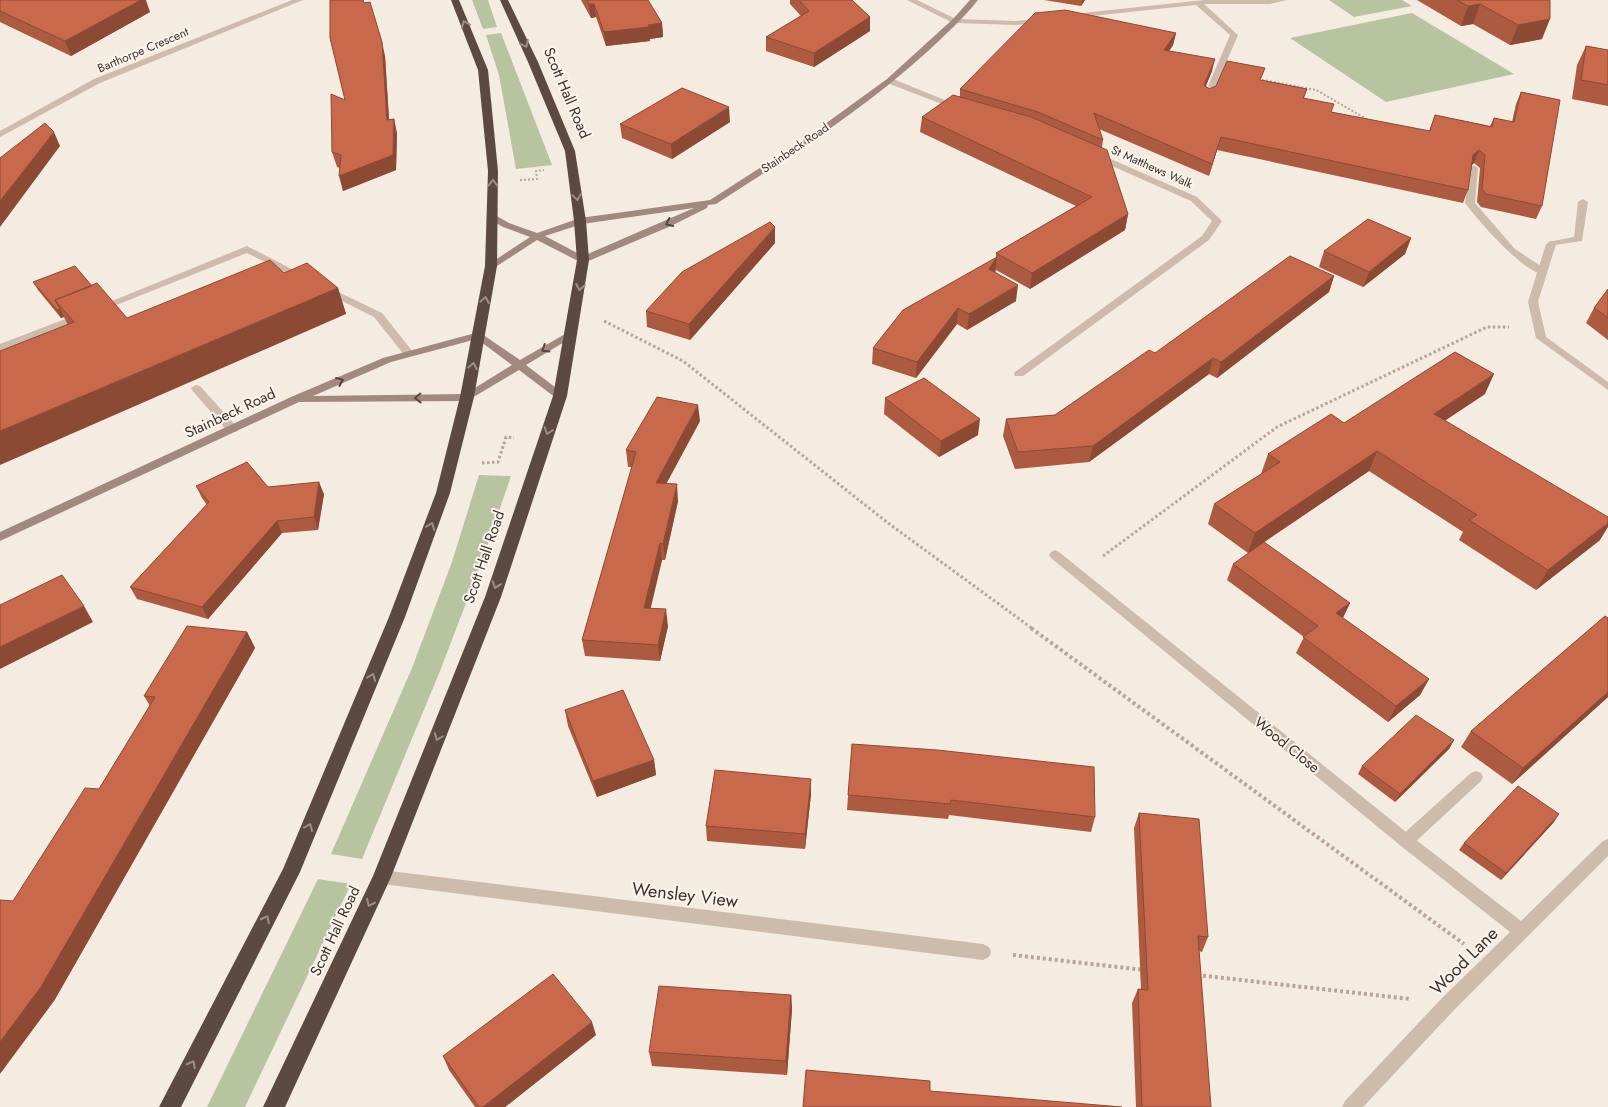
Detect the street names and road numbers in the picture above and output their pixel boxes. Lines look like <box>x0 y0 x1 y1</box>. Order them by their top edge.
street label: Barthorpe Crescent <box>95 23 191 77</box>
street label: Scott Hall Road <box>538 44 596 142</box>
street label: Stainbeck Road <box>758 119 832 177</box>
street label: St Matthews Walk <box>1108 141 1196 193</box>
street label: Stainbeck Road <box>181 382 279 444</box>
street label: Scott Hall Road <box>458 508 510 606</box>
street label: Wood Close <box>1249 712 1325 779</box>
street label: Wensley View <box>631 876 740 914</box>
street label: Scott Hall Road <box>305 882 365 980</box>
street label: Wood Lane <box>1424 921 1504 1001</box>

